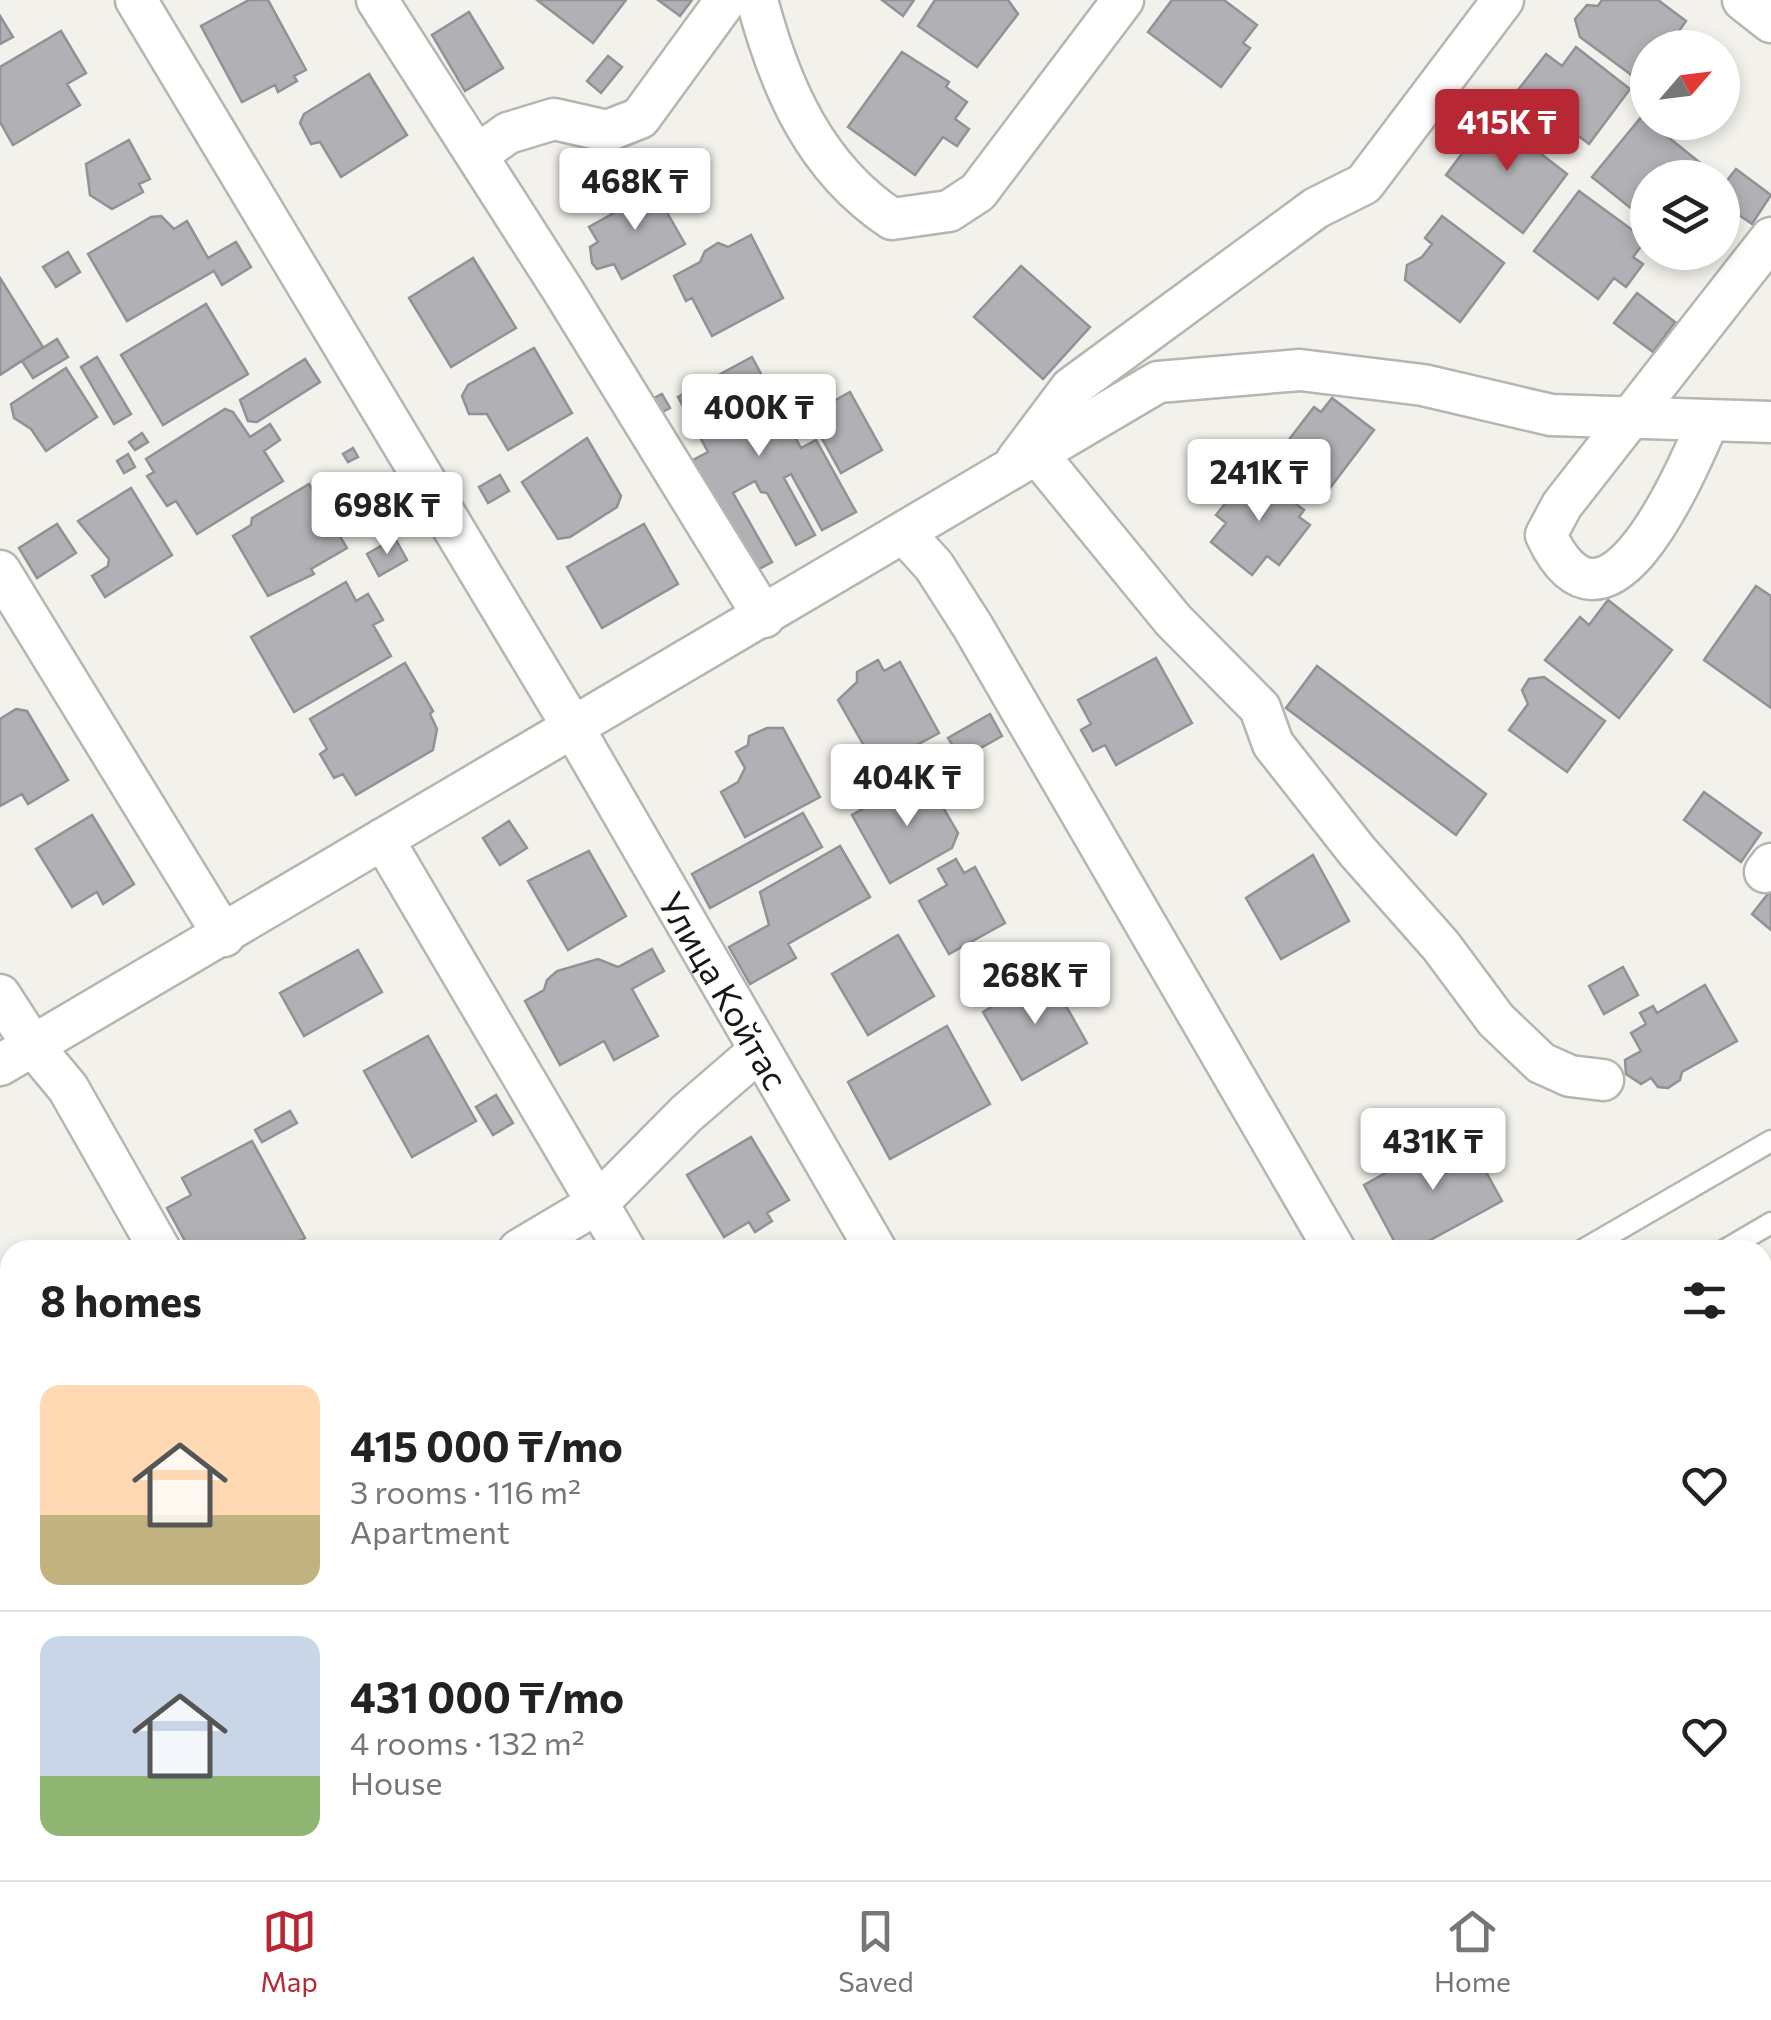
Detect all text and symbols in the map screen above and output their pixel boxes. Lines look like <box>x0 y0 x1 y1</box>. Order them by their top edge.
north arrow <box>1630 30 1740 140</box>
map controls <box>1630 30 1740 270</box>
pin: 415K ₸ <box>1426 89 1588 174</box>
text: 415K ₸ <box>1457 101 1557 141</box>
pin: 468K ₸ <box>554 148 716 233</box>
text: 468K ₸ <box>581 160 689 200</box>
button: layers <box>1630 160 1740 270</box>
pin: 400K ₸ <box>678 374 840 459</box>
text: 400K ₸ <box>704 386 814 426</box>
pin: 241K ₸ <box>1178 439 1340 524</box>
text: 241K ₸ <box>1209 451 1309 491</box>
pin: 698K ₸ <box>306 472 468 557</box>
text: 698K ₸ <box>334 484 440 524</box>
pin: 404K ₸ <box>826 744 988 829</box>
text: 404K ₸ <box>853 756 961 796</box>
street label: Улица Койтас <box>651 884 799 1096</box>
pin: 268K ₸ <box>954 942 1116 1027</box>
text: 268K ₸ <box>982 954 1088 994</box>
pin: 431K ₸ <box>1352 1108 1514 1193</box>
text: 431K ₸ <box>1383 1120 1483 1160</box>
icon: filters <box>1677 1273 1732 1328</box>
text: 8 homes <box>40 1274 202 1326</box>
text: 415 000 ₸/mo <box>350 1419 623 1471</box>
icon: home <box>120 1425 240 1545</box>
icon: heart <box>1677 1458 1732 1513</box>
text: 3 rooms · 116 m² <box>350 1471 581 1511</box>
text: Apartment <box>350 1511 510 1551</box>
text: 431 000 ₸/mo <box>350 1670 624 1722</box>
icon: home <box>120 1676 240 1796</box>
icon: heart <box>1677 1709 1732 1764</box>
text: 4 rooms · 132 m² <box>350 1722 585 1762</box>
text: House <box>350 1762 442 1802</box>
tab: Map <box>260 1904 318 1998</box>
tab: Saved <box>838 1904 914 1998</box>
tab: Home <box>1434 1904 1511 1998</box>

